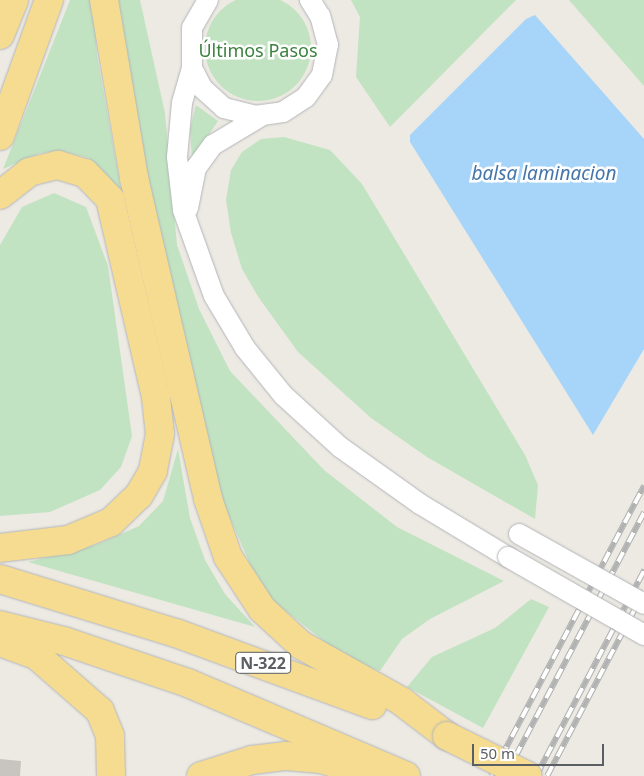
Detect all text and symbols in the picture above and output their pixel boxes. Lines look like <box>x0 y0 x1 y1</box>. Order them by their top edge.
park label: Últimos Pasos <box>198 39 318 61</box>
water label: balsa laminacion <box>472 163 616 185</box>
road number: N-322 <box>234 650 292 676</box>
scale bar <box>474 734 606 766</box>
text: 50 m <box>480 743 515 763</box>

